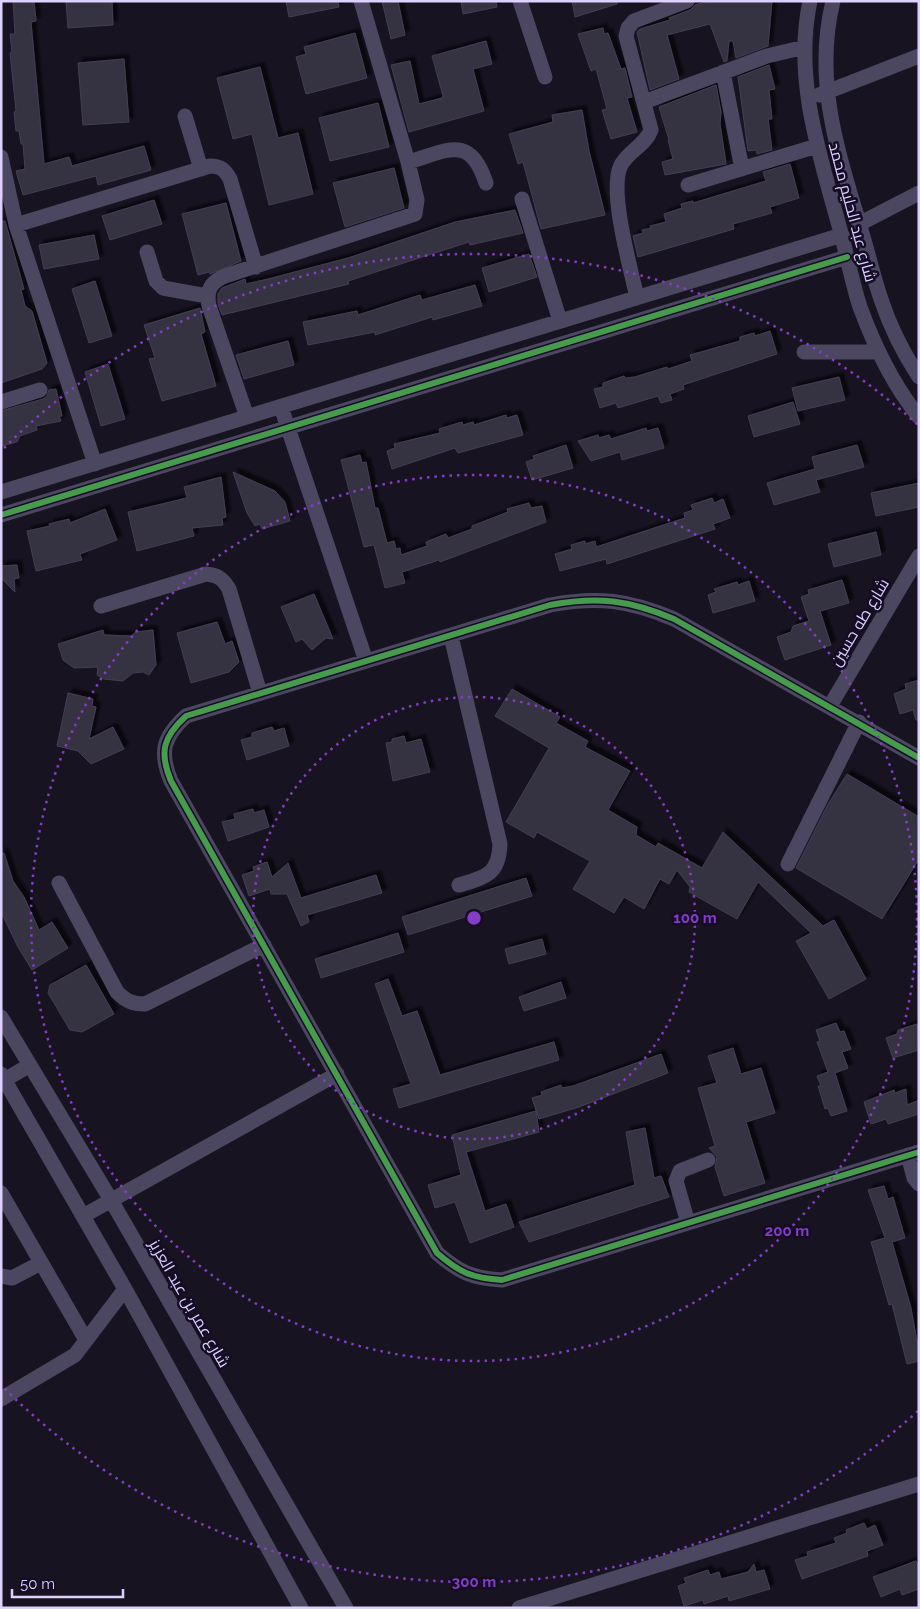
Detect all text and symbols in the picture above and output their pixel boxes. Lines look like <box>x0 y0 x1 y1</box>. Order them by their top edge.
street label: شارع عبد الحليم محمد <box>823 140 880 285</box>
street label: شارع طه حسين <box>826 575 895 671</box>
centre of rings <box>465 909 483 927</box>
text: 100 m <box>673 909 717 927</box>
text: 200 m <box>765 1222 809 1240</box>
street label: شارع عمر بن عبد العزيز <box>143 1235 234 1372</box>
scale bar <box>12 1566 124 1598</box>
text: 300 m <box>452 1573 496 1591</box>
text: 50 m <box>20 1575 55 1593</box>

